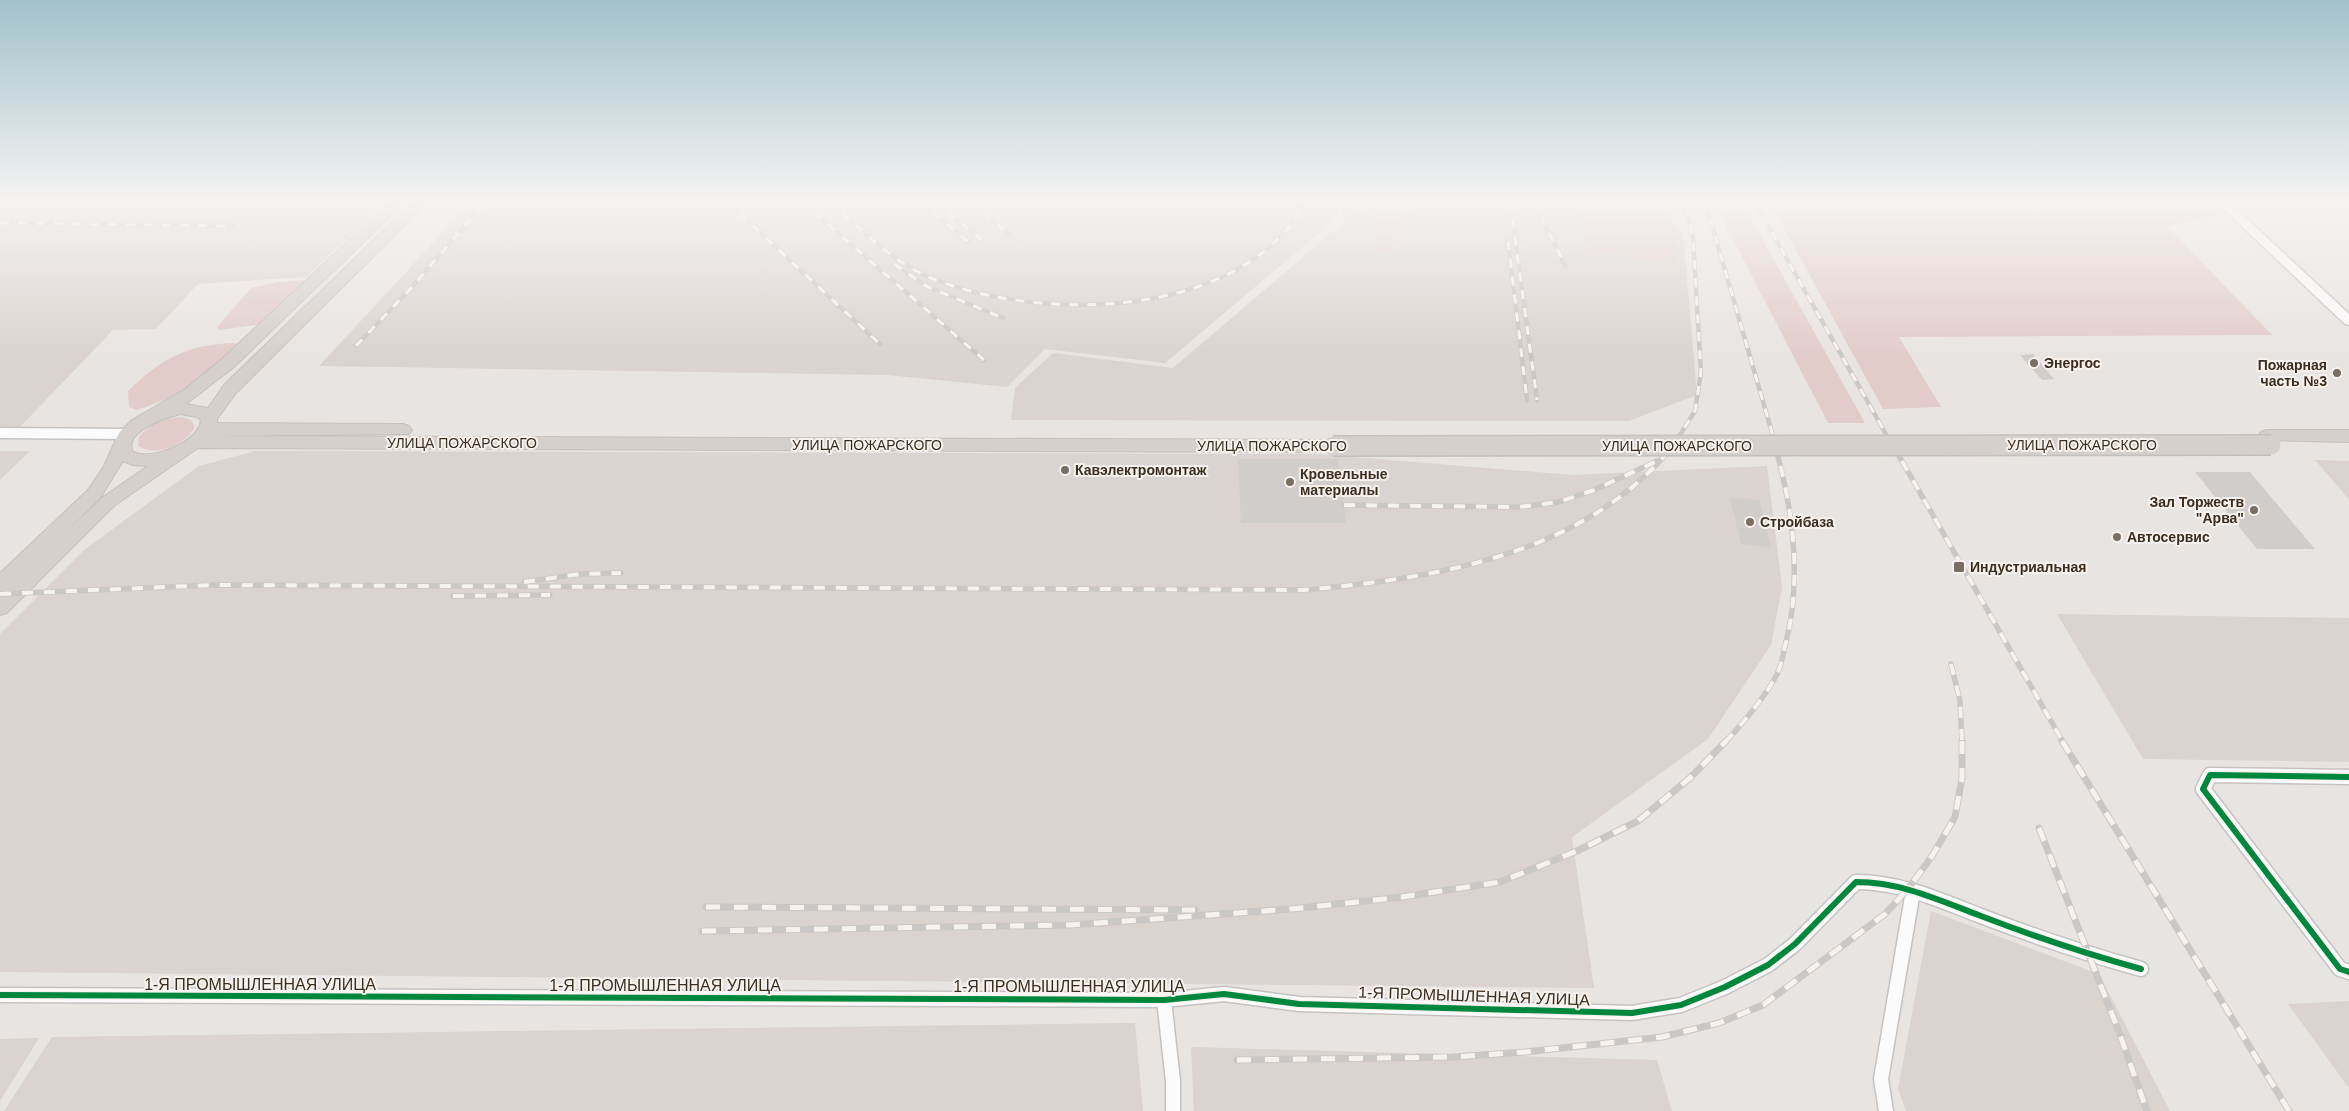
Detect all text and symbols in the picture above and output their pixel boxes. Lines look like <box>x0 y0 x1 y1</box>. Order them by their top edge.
place label: Энергос <box>2044 355 2101 371</box>
marker: Энергос <box>2028 357 2040 369</box>
place label: Пожарная часть №3 <box>2258 357 2327 389</box>
marker: Пожарная часть №3 <box>2331 367 2343 379</box>
street label: УЛИЦА ПОЖАРСКОГО <box>387 435 537 451</box>
street label: УЛИЦА ПОЖАРСКОГО <box>792 437 942 453</box>
street label: УЛИЦА ПОЖАРСКОГО <box>2007 437 2157 453</box>
street label: УЛИЦА ПОЖАРСКОГО <box>1197 438 1347 454</box>
street label: УЛИЦА ПОЖАРСКОГО <box>1602 438 1752 454</box>
place label: Кавэлектромонтаж <box>1075 462 1208 478</box>
marker: Кавэлектромонтаж <box>1059 464 1071 476</box>
place label: Кровельные материалы <box>1300 466 1388 498</box>
marker: Кровельные материалы <box>1284 476 1296 488</box>
place label: Зал Торжеств "Арва" <box>2149 494 2244 526</box>
marker: Зал Торжеств "Арва" <box>2248 504 2260 516</box>
place label: Стройбаза <box>1760 514 1834 530</box>
marker: Стройбаза <box>1744 516 1756 528</box>
place label: Автосервис <box>2127 529 2210 545</box>
marker: Автосервис <box>2111 531 2123 543</box>
place label: Индустриальная <box>1970 559 2087 575</box>
marker: Индустриальная <box>1952 560 1966 574</box>
street label: 1-Я ПРОМЫШЛЕННАЯ УЛИЦА <box>144 976 376 993</box>
street label: 1-Я ПРОМЫШЛЕННАЯ УЛИЦА <box>549 977 781 994</box>
street label: 1-Я ПРОМЫШЛЕННАЯ УЛИЦА <box>953 978 1185 995</box>
street label: 1-Я ПРОМЫШЛЕННАЯ УЛИЦА <box>1358 983 1590 1009</box>

